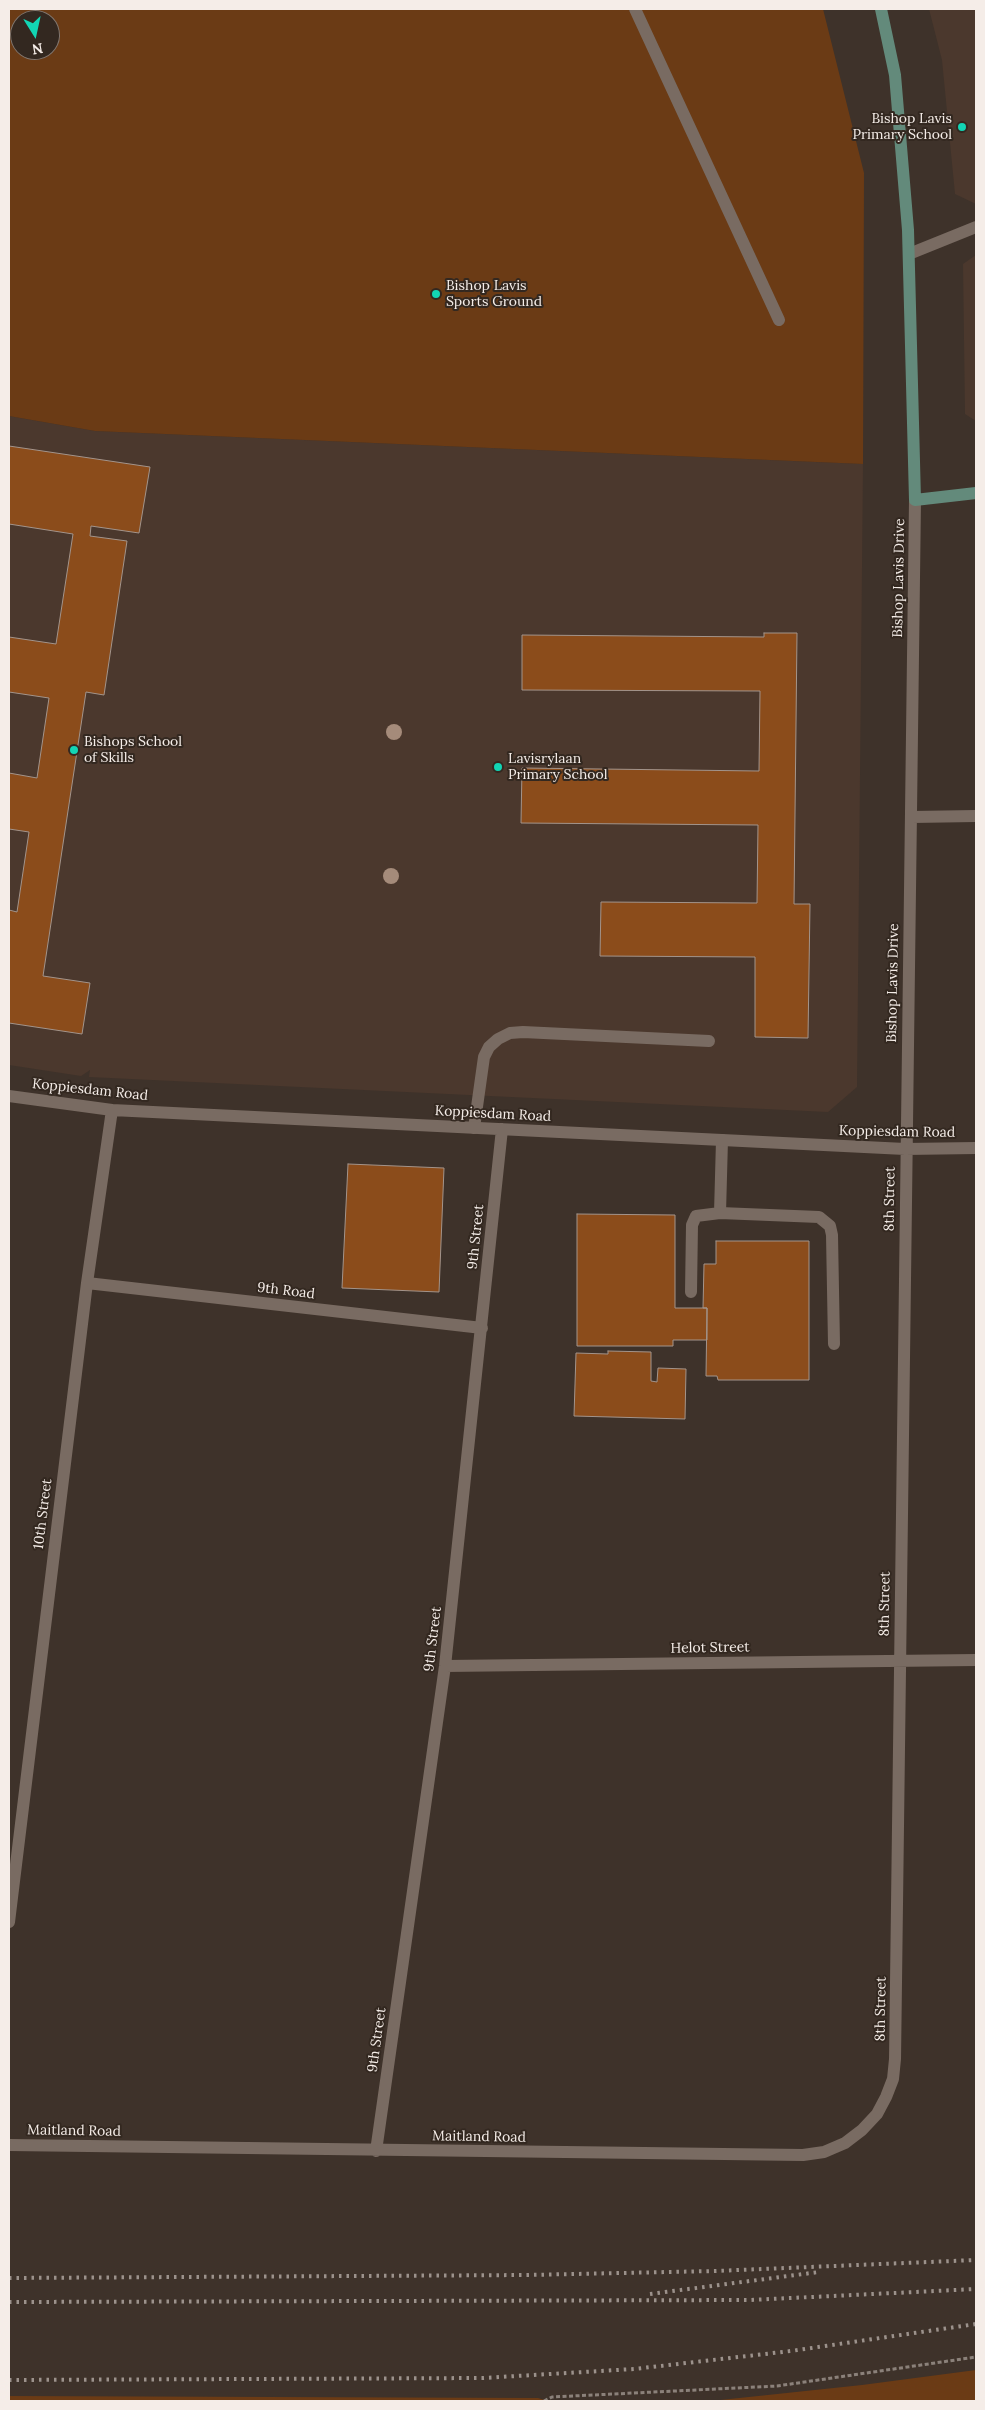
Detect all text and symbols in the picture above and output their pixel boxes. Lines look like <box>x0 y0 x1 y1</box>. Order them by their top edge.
north arrow <box>10 10 60 60</box>
text: N <box>31 39 44 59</box>
place label: Bishop Lavis Primary School <box>852 111 952 144</box>
marker: Bishop Lavis Primary School <box>956 121 968 133</box>
place label: Bishop Lavis Sports Ground <box>446 278 542 310</box>
marker: Bishop Lavis Sports Ground <box>430 288 442 300</box>
street label: Bishop Lavis Drive <box>890 518 908 638</box>
place label: Bishops School of Skills <box>84 734 182 766</box>
marker: Bishops School of Skills <box>68 744 80 756</box>
place label: Lavisrylaan Primary School <box>508 751 608 784</box>
marker: Lavisrylaan Primary School <box>492 761 504 773</box>
street label: Bishop Lavis Drive <box>884 923 902 1043</box>
street label: Koppiesdam Road <box>31 1076 149 1104</box>
street label: Koppiesdam Road <box>434 1103 552 1125</box>
street label: Koppiesdam Road <box>839 1123 955 1141</box>
street label: 8th Street <box>881 1166 899 1232</box>
street label: 9th Street <box>464 1204 488 1270</box>
street label: 9th Road <box>256 1279 316 1303</box>
street label: 10th Street <box>30 1478 56 1550</box>
street label: 8th Street <box>876 1571 894 1637</box>
street label: 9th Street <box>421 1606 445 1672</box>
street label: Helot Street <box>670 1639 750 1657</box>
street label: 8th Street <box>872 1976 890 2042</box>
street label: 9th Street <box>364 2007 390 2073</box>
street label: Maitland Road <box>27 2122 121 2140</box>
street label: Maitland Road <box>432 2128 526 2146</box>

